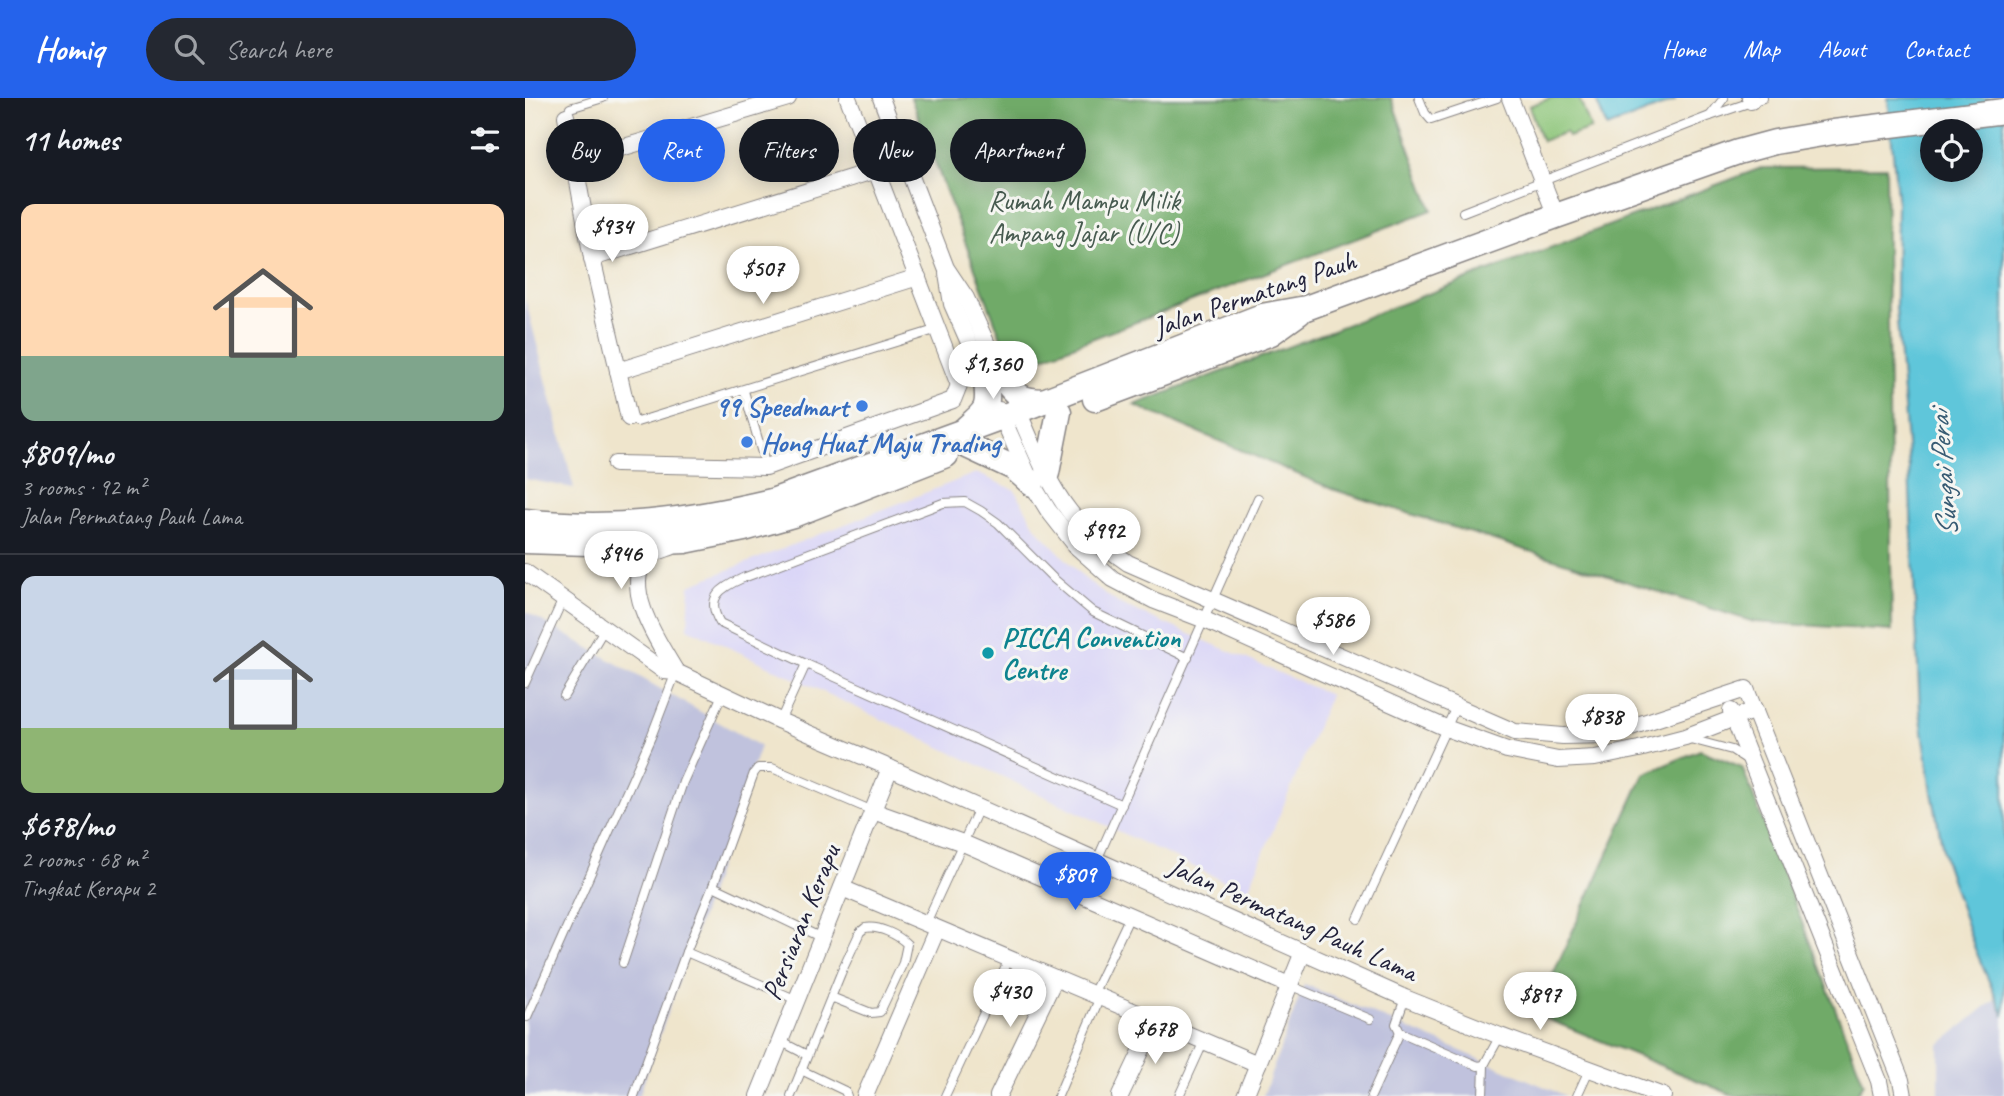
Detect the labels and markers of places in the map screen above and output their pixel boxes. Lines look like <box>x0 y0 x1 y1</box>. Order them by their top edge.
pin: $934 <box>571 204 653 264</box>
pin: $507 <box>722 246 804 306</box>
pin: $1,360 <box>936 342 1050 401</box>
place label: 99 Speedmart <box>715 389 852 424</box>
marker: 99 Speedmart <box>854 398 870 414</box>
place label: Hong Huat Maju Trading <box>761 425 1003 460</box>
marker: Hong Huat Maju Trading <box>739 434 755 450</box>
pin: $992 <box>1063 508 1145 568</box>
pin: $946 <box>580 532 662 591</box>
pin: $586 <box>1292 598 1374 657</box>
place label: PICCA Convention Centre <box>1002 620 1182 687</box>
marker: PICCA Convention Centre <box>980 645 996 661</box>
pin: $838 <box>1561 694 1643 754</box>
pin: $809 <box>1034 852 1116 912</box>
pin: $430 <box>969 970 1051 1029</box>
pin: $897 <box>1499 972 1581 1032</box>
pin: $678 <box>1114 1006 1196 1066</box>

